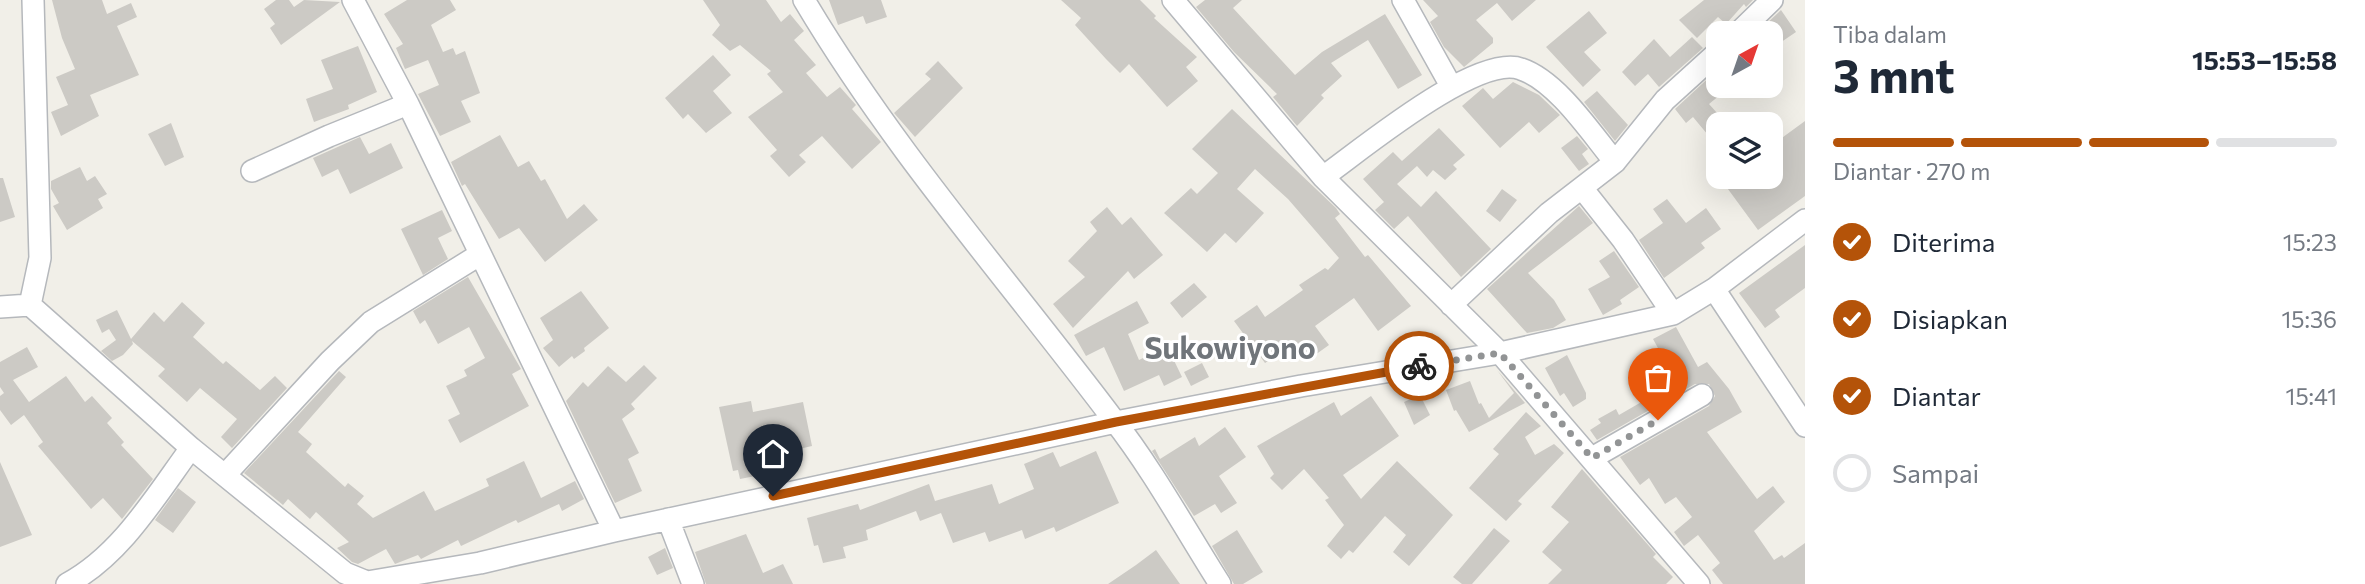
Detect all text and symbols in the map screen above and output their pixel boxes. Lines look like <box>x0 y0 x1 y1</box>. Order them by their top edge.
text: Tiba dalam <box>1833 20 1947 48</box>
north arrow <box>1706 21 1783 98</box>
map controls <box>1706 21 1783 189</box>
text: 15:53–15:58 <box>2192 44 2337 75</box>
text: 3 mnt <box>1833 46 1955 102</box>
button: layers <box>1706 112 1783 189</box>
text: Diantar · 270 m <box>1833 157 1990 185</box>
icon: check <box>1833 223 1871 261</box>
text: Diterima <box>1892 226 1995 257</box>
text: 15:23 <box>2283 228 2337 256</box>
icon: check <box>1833 300 1871 338</box>
text: Disiapkan <box>1892 303 2008 334</box>
text: 15:36 <box>2281 305 2337 333</box>
district label: Sukowiyono <box>1144 328 1316 365</box>
courier <box>1384 331 1454 401</box>
icon: bike <box>1400 347 1438 385</box>
pin <box>1628 348 1688 420</box>
icon: bag <box>1639 359 1677 397</box>
icon: check <box>1833 377 1871 415</box>
text: Diantar <box>1892 380 1981 411</box>
text: 15:41 <box>2286 382 2337 410</box>
pin <box>743 424 803 496</box>
icon: home <box>754 435 792 473</box>
text: Sampai <box>1892 457 1979 488</box>

